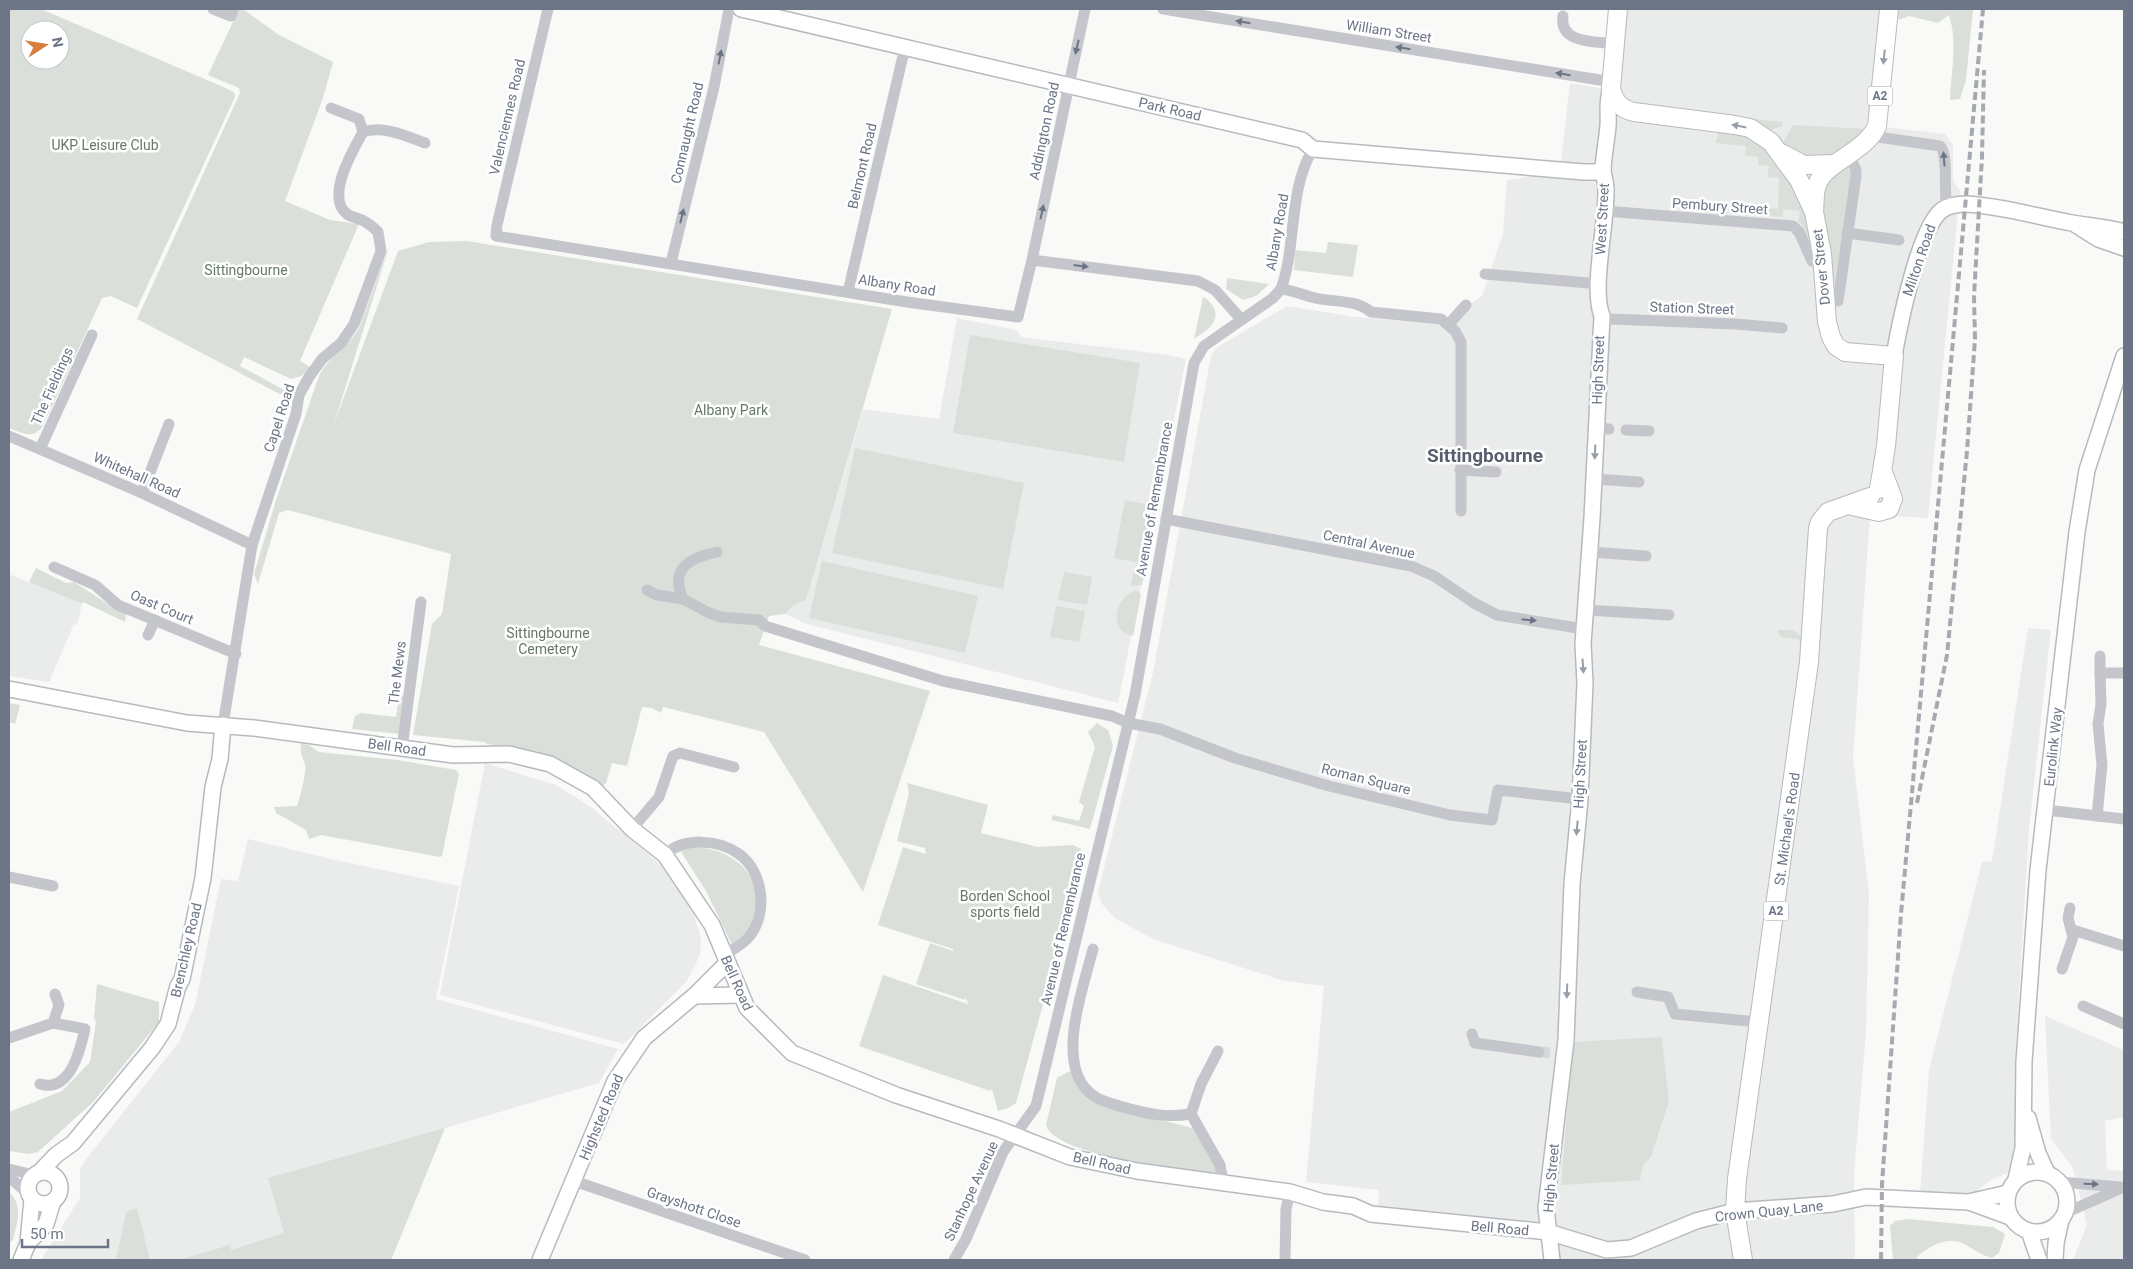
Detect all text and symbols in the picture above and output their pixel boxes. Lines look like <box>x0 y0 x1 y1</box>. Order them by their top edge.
street label: William Street <box>1345 16 1433 46</box>
one-way arrow <box>1234 17 1250 25</box>
north arrow <box>20 20 70 70</box>
text: N <box>49 36 67 49</box>
one-way arrow <box>1073 39 1081 54</box>
one-way arrow <box>1395 44 1411 52</box>
one-way arrow <box>716 49 724 65</box>
one-way arrow <box>1880 50 1888 66</box>
street label: Valenciennes Road <box>486 57 528 177</box>
one-way arrow <box>1555 70 1571 78</box>
street label: Connaught Road <box>668 81 706 185</box>
street label: Addington Road <box>1026 81 1062 181</box>
road number: A2 <box>1868 86 1892 105</box>
street label: Park Road <box>1137 94 1203 124</box>
street label: Belmont Road <box>844 121 880 211</box>
one-way arrow <box>1730 121 1746 129</box>
park label: UKP Leisure Club <box>51 137 159 153</box>
one-way arrow <box>1940 150 1948 166</box>
street label: West Street <box>1592 182 1612 255</box>
street label: Albany Road <box>1262 192 1292 272</box>
street label: Pembury Street <box>1672 195 1769 217</box>
one-way arrow <box>1038 205 1046 220</box>
one-way arrow <box>679 208 687 223</box>
street label: Milton Road <box>1899 222 1939 298</box>
street label: Dover Street <box>1809 228 1833 306</box>
park label: Sittingbourne <box>204 262 288 278</box>
one-way arrow <box>1073 262 1089 270</box>
street label: Albany Road <box>857 271 937 299</box>
street label: Station Street <box>1649 299 1735 317</box>
street label: High Street <box>1589 335 1607 405</box>
street label: The Fieldings <box>28 345 76 427</box>
street label: Capel Road <box>260 382 298 454</box>
park label: Albany Park <box>694 402 769 418</box>
street label: Avenue of Remembrance <box>1133 421 1175 577</box>
district label: Sittingbourne <box>1427 444 1543 467</box>
one-way arrow <box>1591 444 1599 460</box>
street label: Whitehall Road <box>91 449 183 501</box>
street label: Central Avenue <box>1322 526 1416 562</box>
street label: Oast Court <box>128 587 196 628</box>
one-way arrow <box>1521 616 1537 624</box>
park label: Sittingbourne Cemetery <box>506 625 590 657</box>
street label: The Mews <box>385 640 409 706</box>
one-way arrow <box>1580 658 1588 674</box>
street label: Eurolink Way <box>2041 706 2065 787</box>
street label: Bell Road <box>367 735 427 759</box>
street label: High Street <box>1570 739 1590 809</box>
street label: Roman Square <box>1320 760 1412 798</box>
street label: St. Michael's Road <box>1771 771 1803 887</box>
one-way arrow <box>1572 821 1580 837</box>
street label: Avenue of Remembrance <box>1038 851 1088 1007</box>
park label: Borden School sports field <box>960 888 1050 920</box>
street label: Brenchley Road <box>167 901 205 999</box>
road number: A2 <box>1764 901 1788 920</box>
street label: Bell Road <box>718 953 756 1013</box>
one-way arrow <box>1563 983 1571 999</box>
street label: Highsted Road <box>576 1072 626 1162</box>
street label: Stanhope Avenue <box>941 1138 1001 1244</box>
street label: High Street <box>1540 1142 1562 1213</box>
street label: Bell Road <box>1072 1149 1132 1177</box>
one-way arrow <box>2083 1180 2099 1188</box>
street label: Grayshott Close <box>645 1183 743 1231</box>
street label: Crown Quay Lane <box>1714 1197 1824 1225</box>
scale bar <box>22 1216 109 1248</box>
street label: Bell Road <box>1470 1217 1530 1239</box>
text: 50 m <box>30 1225 64 1243</box>

